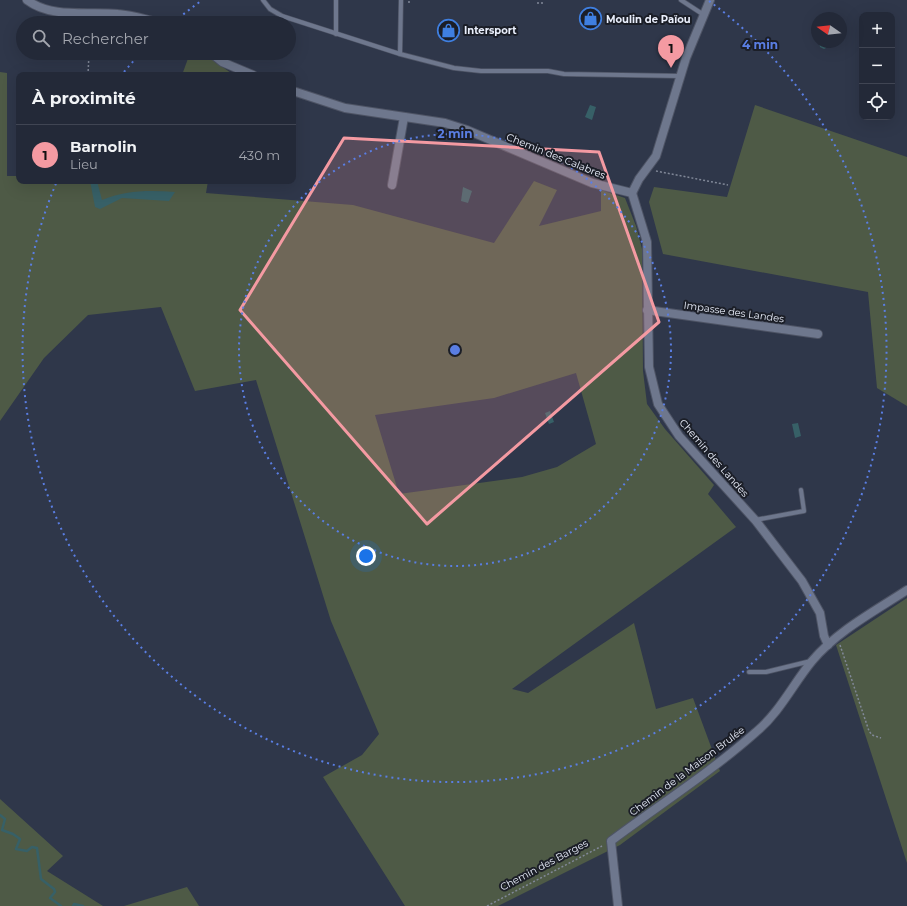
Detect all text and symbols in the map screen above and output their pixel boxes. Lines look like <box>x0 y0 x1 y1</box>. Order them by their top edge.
shop icon: Moulin de Païou <box>578 6 604 32</box>
north arrow <box>811 12 847 48</box>
map controls <box>859 12 895 120</box>
button: + <box>859 12 895 48</box>
place label: Moulin de Païou <box>606 13 691 26</box>
search box <box>16 16 296 60</box>
shop icon: Intersport <box>436 17 462 43</box>
place label: Intersport <box>464 24 517 37</box>
icon: search <box>30 27 52 49</box>
text: Rechercher <box>62 29 149 48</box>
pin: 1 <box>658 35 684 68</box>
text: 4 min <box>742 37 778 52</box>
button: − <box>859 48 895 84</box>
button: locate <box>859 84 895 120</box>
text: À proximité <box>32 88 136 108</box>
text: 2 min <box>438 126 472 141</box>
street label: Chemin des Calabres <box>504 130 608 182</box>
text: Barnolin <box>70 137 137 156</box>
text: 1 <box>42 147 48 163</box>
text: 430 m <box>238 147 280 163</box>
text: Lieu <box>70 156 98 172</box>
street label: Impasse des Landes <box>683 299 785 325</box>
centre of rings <box>448 343 462 357</box>
street label: Chemin des Landes <box>677 416 752 500</box>
your location <box>356 546 376 566</box>
street label: Chemin de la Maison Brulée <box>627 723 747 819</box>
street label: Chemin des Barges <box>498 836 590 894</box>

